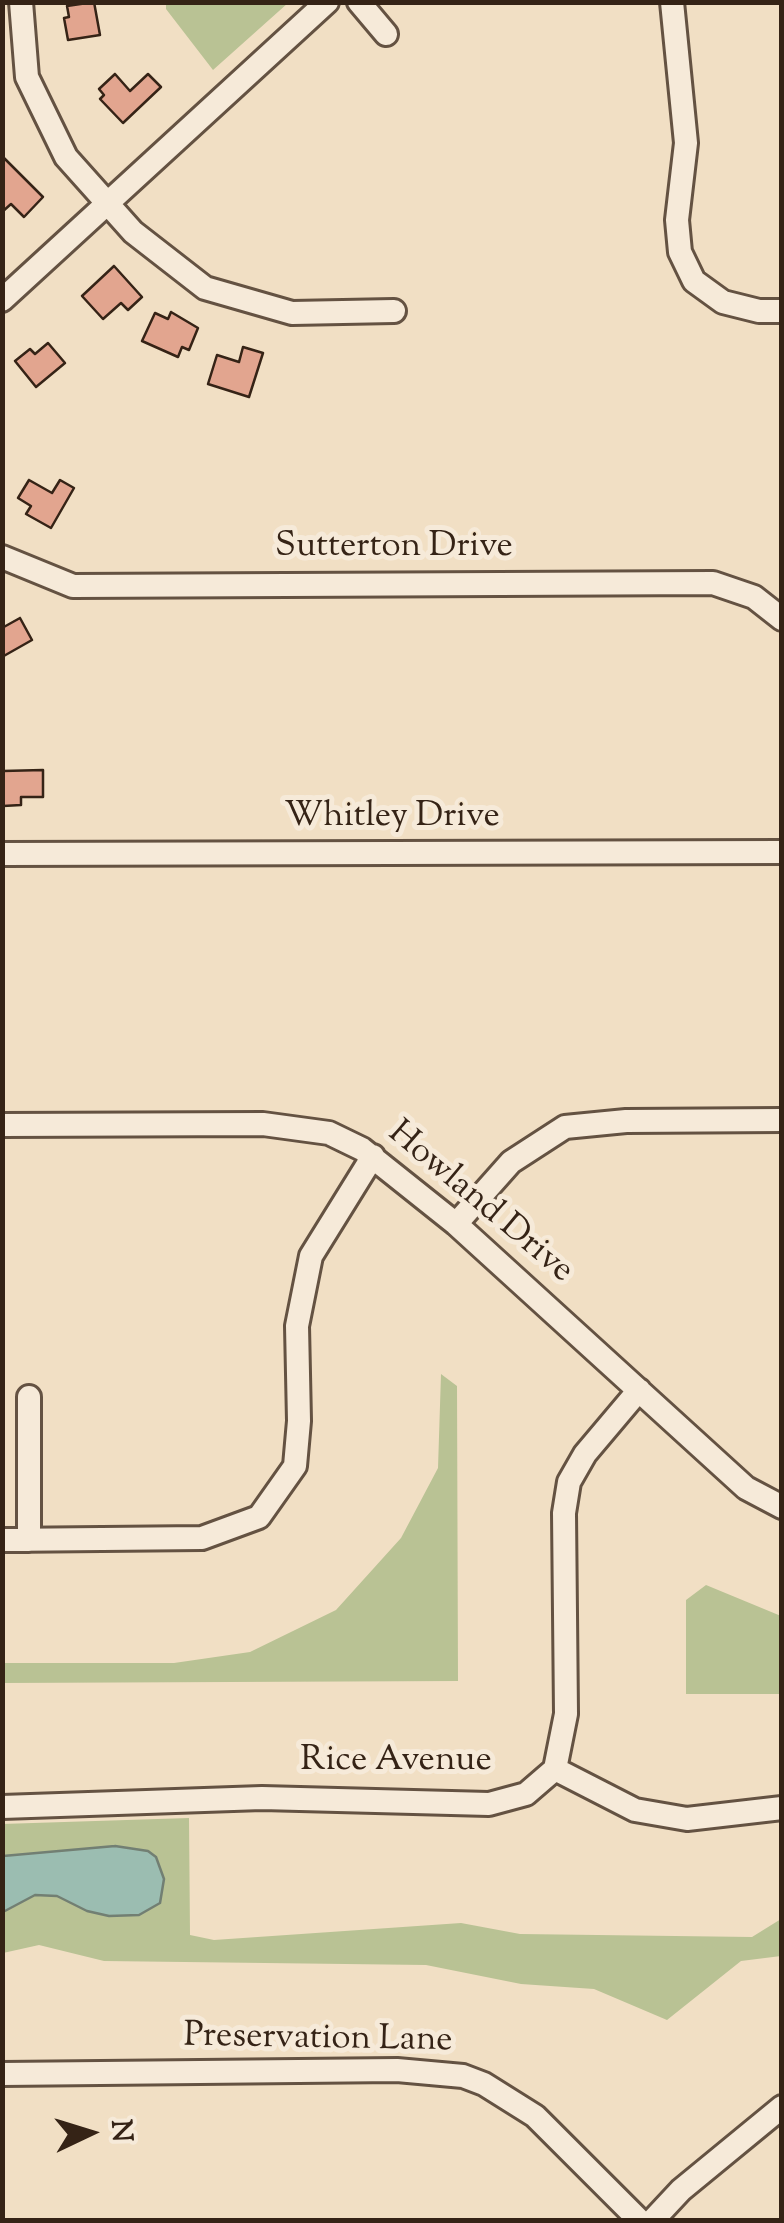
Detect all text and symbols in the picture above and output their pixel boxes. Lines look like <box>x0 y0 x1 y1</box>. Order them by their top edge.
street label: Sutterton Drive <box>275 528 513 570</box>
street label: Whitley Drive <box>284 798 500 840</box>
street label: Howland Drive <box>378 1114 580 1294</box>
street label: Rice Avenue <box>300 1742 492 1784</box>
street label: Preservation Lane <box>183 2018 453 2064</box>
north arrow <box>40 2083 140 2183</box>
text: N <box>99 2118 141 2143</box>

